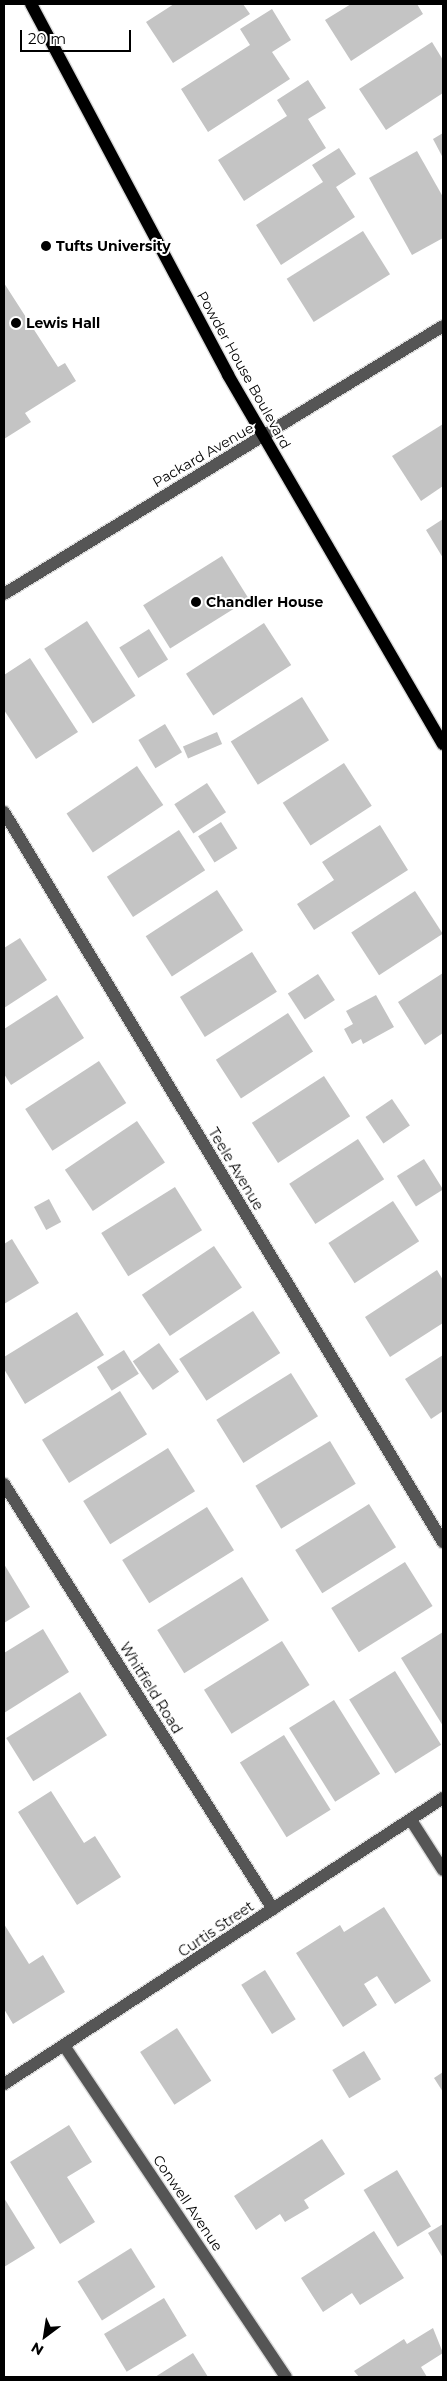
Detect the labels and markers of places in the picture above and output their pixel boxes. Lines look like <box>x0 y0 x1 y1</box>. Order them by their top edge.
place label: Tufts University <box>56 238 171 254</box>
marker: Tufts University <box>40 240 52 252</box>
place label: Lewis Hall <box>26 315 100 331</box>
marker: Lewis Hall <box>10 317 22 329</box>
place label: Chandler House <box>206 594 323 610</box>
marker: Chandler House <box>190 596 202 608</box>

